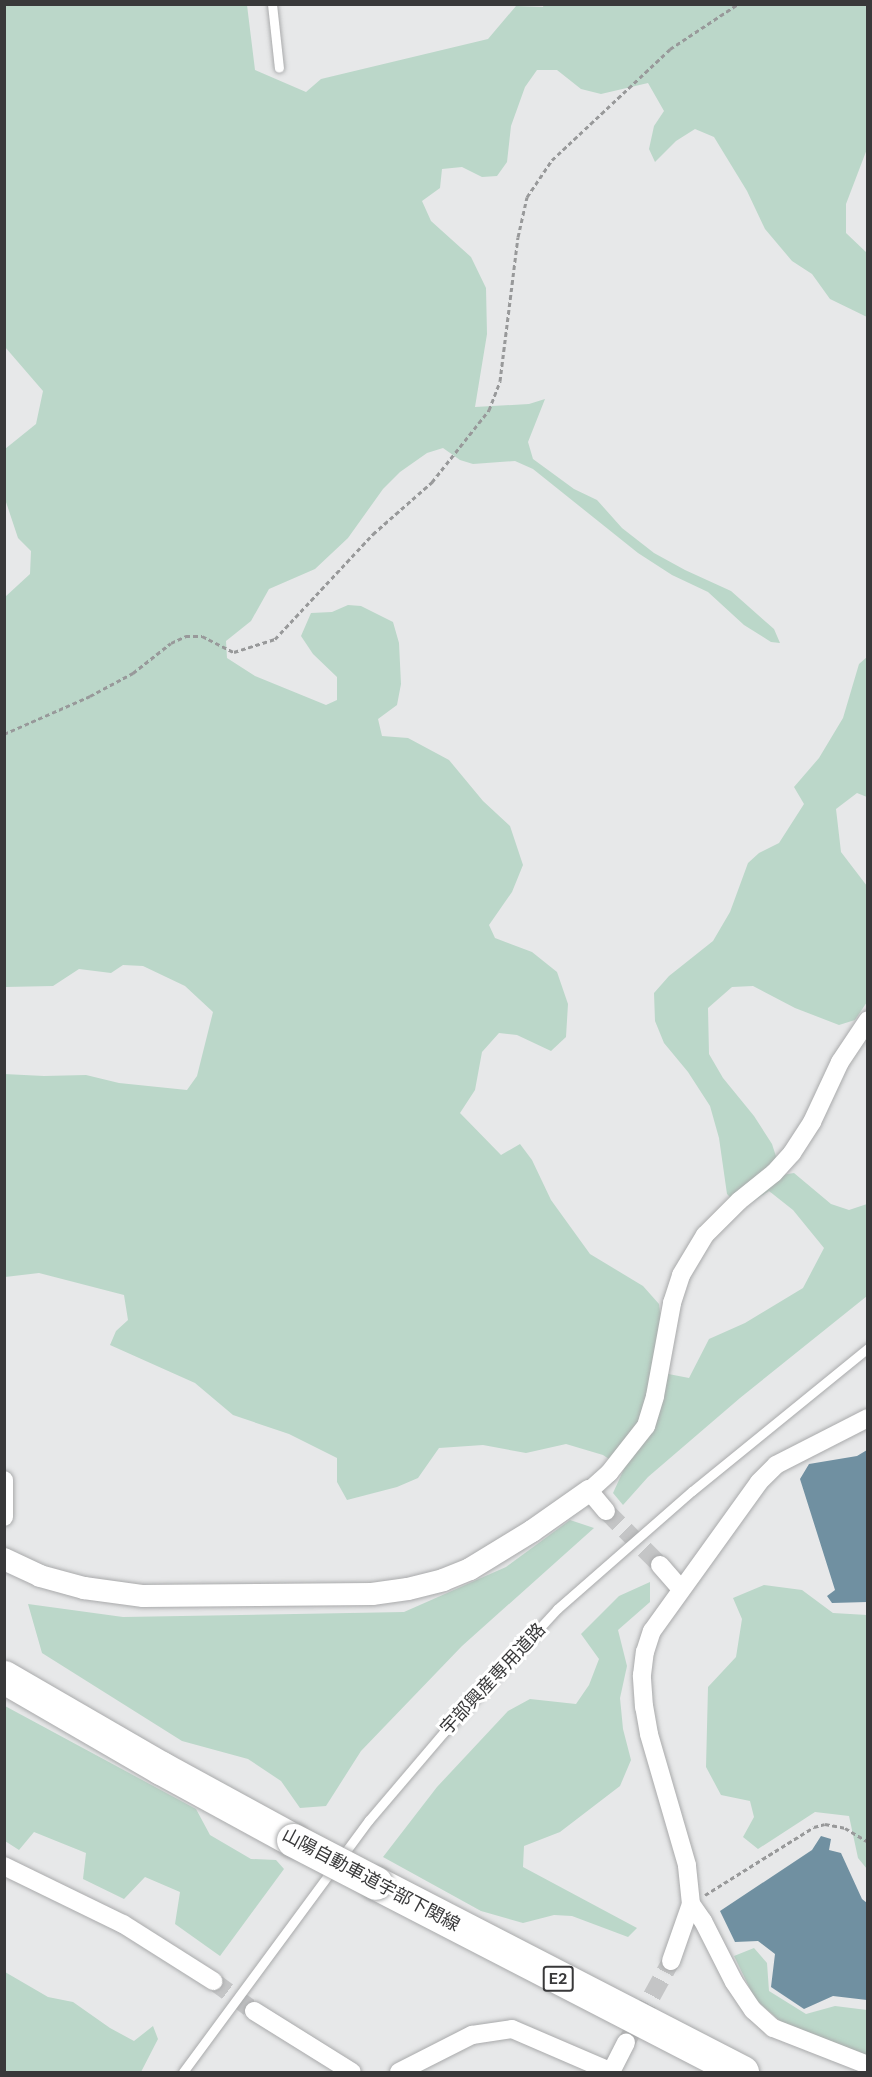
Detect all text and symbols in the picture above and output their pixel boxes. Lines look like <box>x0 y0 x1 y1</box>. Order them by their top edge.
street label: 宇部興産専用道路 <box>436 1619 550 1739</box>
street label: 山陽自動車道宇部下関線 <box>279 1824 463 1936</box>
road number: E2 <box>542 1966 574 1992</box>

